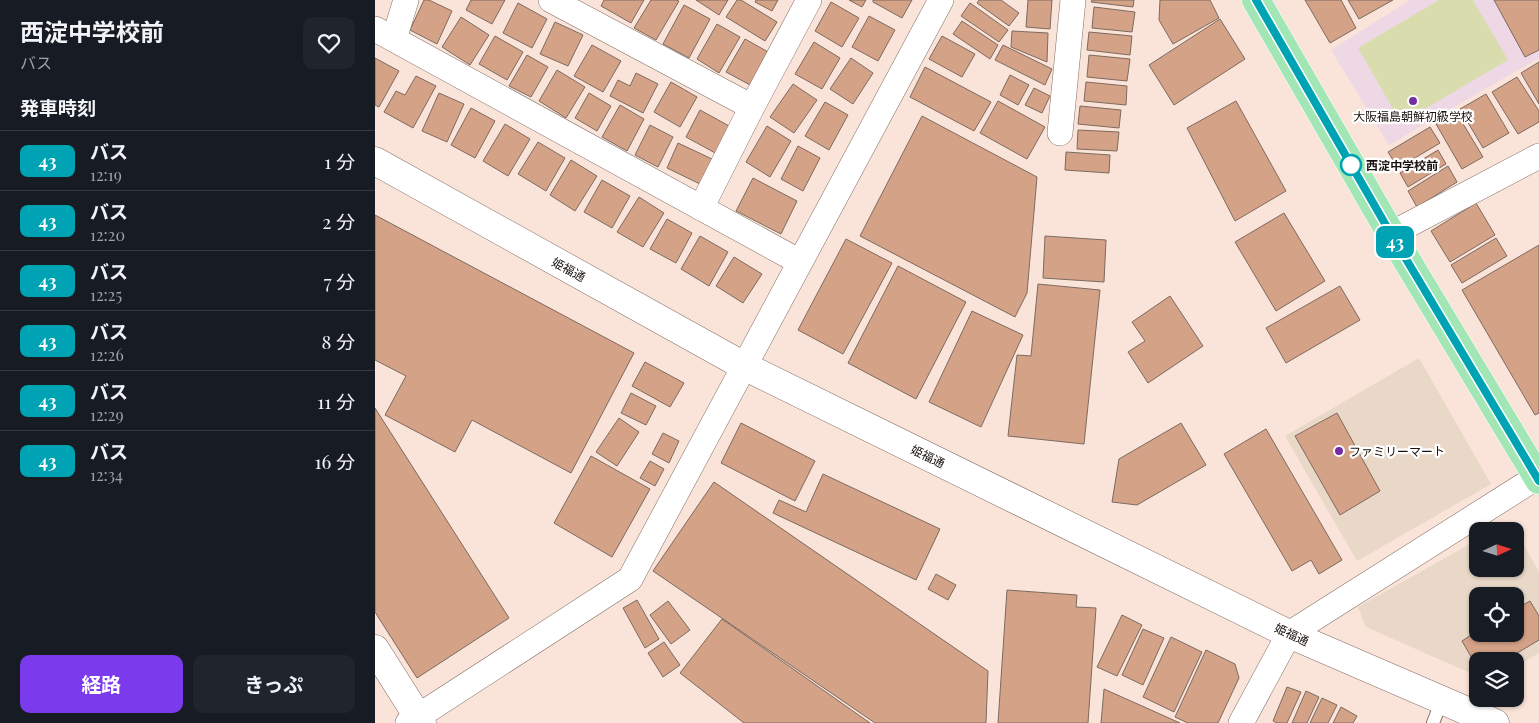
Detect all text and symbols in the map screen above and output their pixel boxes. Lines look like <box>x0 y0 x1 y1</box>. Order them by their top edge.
text: 西淀中学校前 <box>20 15 164 47</box>
button: heart <box>303 17 355 69</box>
text: バス <box>20 52 52 73</box>
text: 発車時刻 <box>20 94 96 120</box>
marker: 大阪福島朝鮮初級学校 <box>1407 95 1419 107</box>
place label: 大阪福島朝鮮初級学校 <box>1353 108 1473 124</box>
text: バス <box>90 138 128 164</box>
text: 1 分 <box>324 148 355 174</box>
text: 43 <box>39 149 56 173</box>
marker: 西淀中学校前 <box>1340 154 1362 176</box>
place label: 西淀中学校前 <box>1366 157 1438 173</box>
text: 12:19 <box>90 164 122 185</box>
text: バス <box>90 198 128 224</box>
text: 2 分 <box>322 208 355 234</box>
text: 43 <box>39 209 56 233</box>
text: 12:20 <box>90 224 125 245</box>
line badge: 43 <box>1373 226 1417 258</box>
text: 43 <box>1386 230 1404 254</box>
street label: 姫福通 <box>549 253 589 285</box>
text: バス <box>90 258 128 284</box>
text: 7 分 <box>324 268 355 294</box>
text: 43 <box>39 269 56 293</box>
text: 12:25 <box>90 284 122 305</box>
text: バス <box>90 318 128 344</box>
text: 8 分 <box>321 328 355 354</box>
text: 43 <box>39 329 56 353</box>
text: 12:26 <box>90 344 124 365</box>
text: バス <box>90 378 128 404</box>
text: 11 分 <box>317 388 355 414</box>
text: 43 <box>39 389 56 413</box>
text: 12:29 <box>90 404 124 425</box>
text: バス <box>90 438 128 464</box>
street label: 姫福通 <box>908 441 948 471</box>
place label: ファミリーマート <box>1349 443 1445 459</box>
marker: ファミリーマート <box>1333 445 1345 457</box>
text: 16 分 <box>314 448 355 474</box>
text: 43 <box>39 449 56 473</box>
text: 12:34 <box>90 464 123 485</box>
north arrow <box>1469 522 1524 578</box>
map controls <box>1469 522 1524 707</box>
button: locate <box>1469 587 1524 642</box>
street label: 姫福通 <box>1272 619 1312 649</box>
button: layers <box>1469 652 1524 707</box>
button: 経路 <box>20 655 183 713</box>
button: きっぷ <box>193 655 355 713</box>

